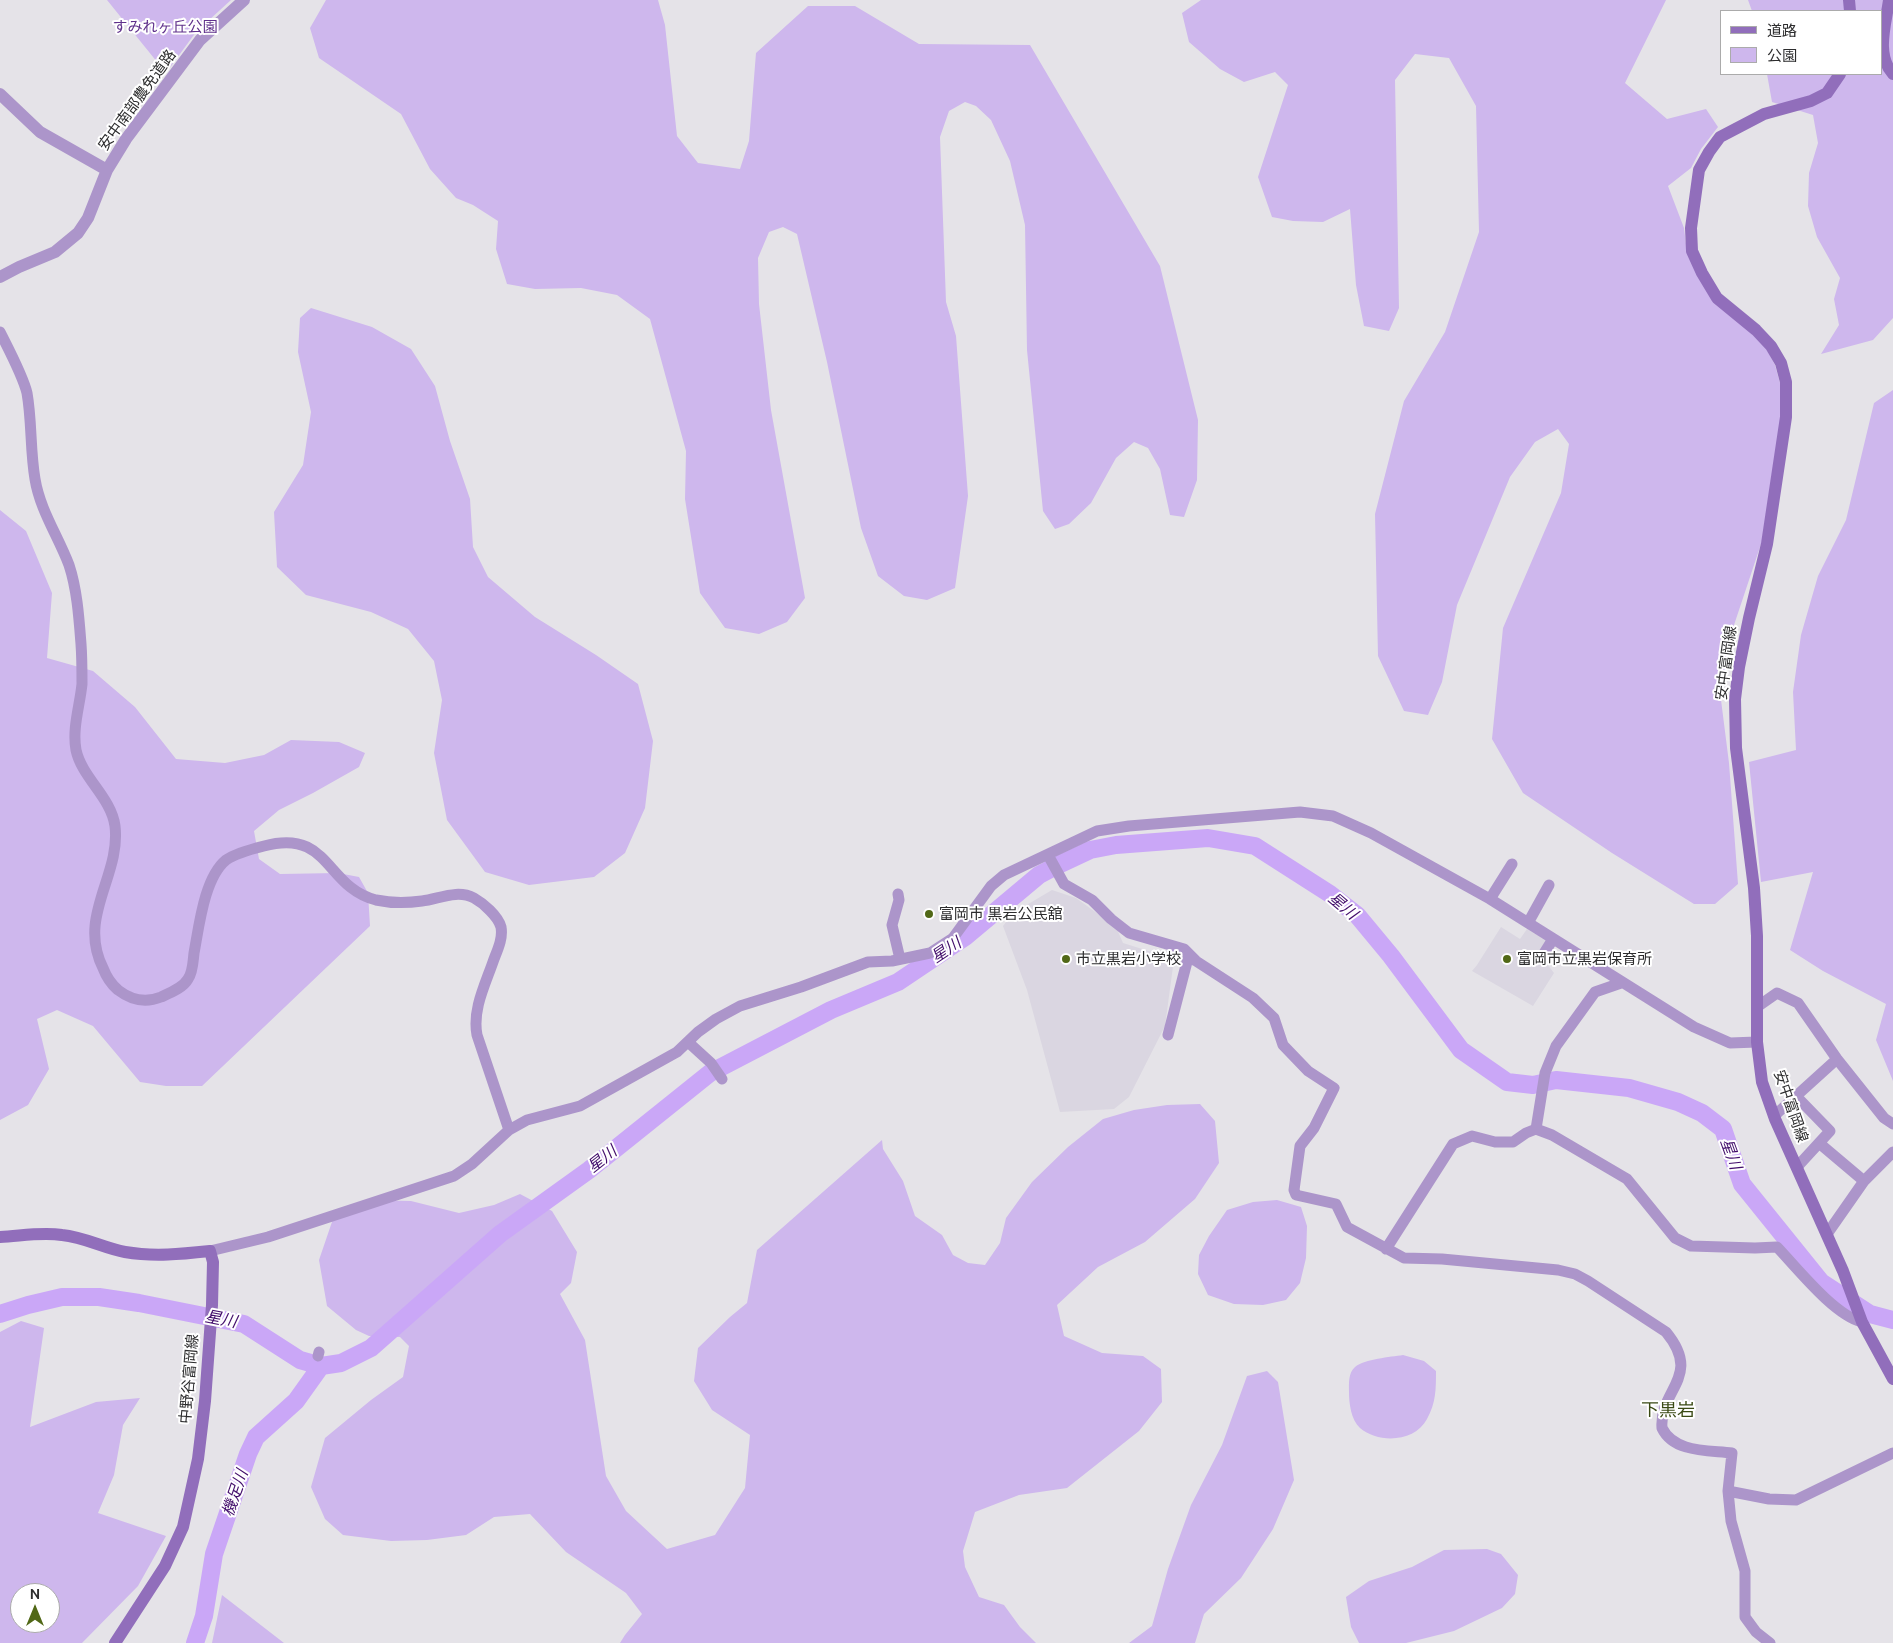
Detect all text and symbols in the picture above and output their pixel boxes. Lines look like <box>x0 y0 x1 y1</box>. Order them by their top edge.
legend <box>1720 10 1883 75</box>
park label: すみれヶ丘公園 <box>113 18 217 36</box>
text: 道路 <box>1767 22 1797 39</box>
street label: 安中南部農免道路 <box>94 46 180 154</box>
text: 公園 <box>1767 47 1797 64</box>
street label: 安中富岡線 <box>1712 625 1740 701</box>
water label: 星川 <box>1325 888 1361 924</box>
place label: 富岡市 黒岩公民舘 <box>939 905 1062 923</box>
marker: 富岡市 黒岩公民舘 <box>923 908 935 920</box>
water label: 星川 <box>927 933 965 967</box>
place label: 市立黒岩小学校 <box>1076 950 1181 968</box>
place label: 富岡市立黒岩保育所 <box>1517 950 1652 968</box>
marker: 市立黒岩小学校 <box>1060 953 1072 965</box>
marker: 富岡市立黒岩保育所 <box>1501 953 1513 965</box>
street label: 安中富岡線 <box>1770 1068 1812 1144</box>
water label: 星川 <box>1717 1136 1745 1172</box>
water label: 星川 <box>583 1142 621 1176</box>
water label: 星川 <box>203 1307 239 1331</box>
street label: 中野谷富岡線 <box>176 1333 202 1425</box>
district label: 下黒岩 <box>1641 1399 1695 1421</box>
water label: 機足川 <box>218 1467 252 1519</box>
north arrow <box>10 1583 60 1633</box>
text: N <box>30 1586 40 1602</box>

